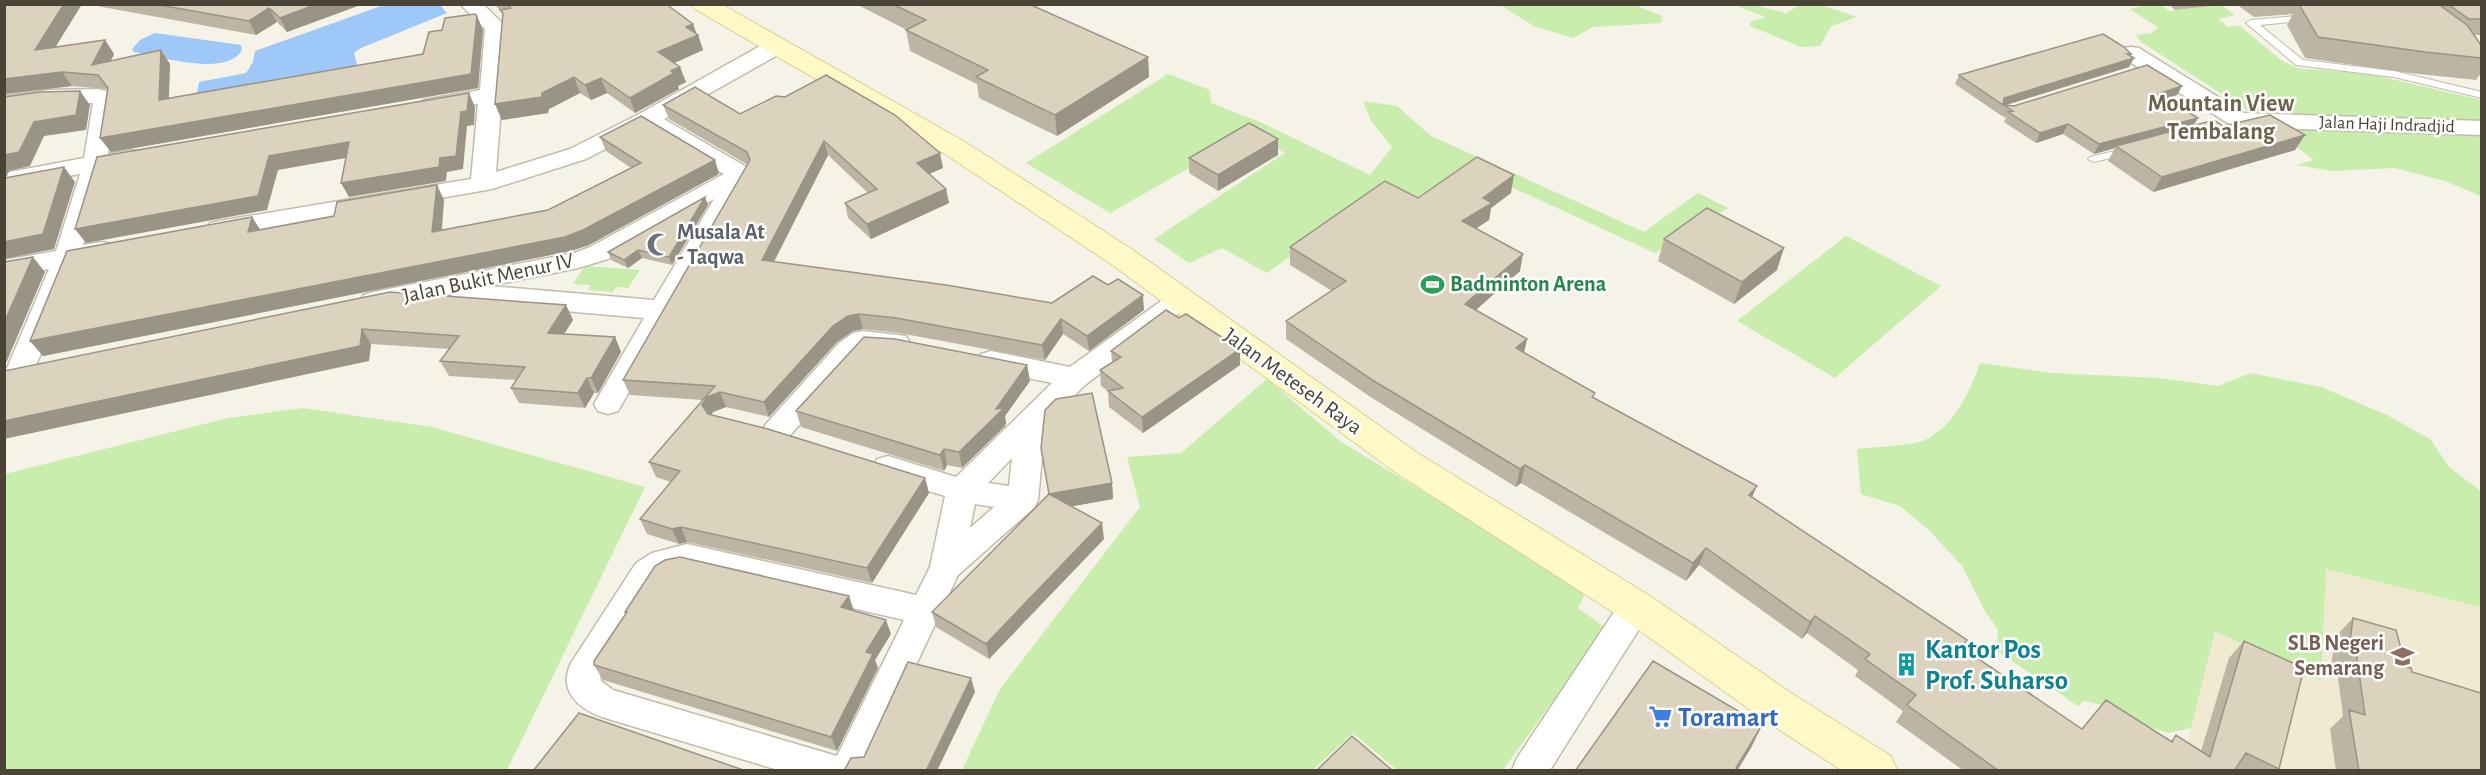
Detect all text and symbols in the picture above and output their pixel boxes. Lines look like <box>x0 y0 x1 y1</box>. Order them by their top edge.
district label: Mountain View Tembalang <box>2148 92 2294 144</box>
street label: Jalan Haji Indradjid <box>2319 114 2455 136</box>
place label: Musala At - Taqwa <box>677 221 765 268</box>
mosque icon: Musala At - Taqwa <box>646 232 672 258</box>
street label: Jalan Bukit Menur IV <box>401 249 576 307</box>
sports icon: Badminton Arena <box>1419 271 1445 297</box>
place label: Badminton Arena <box>1450 273 1607 295</box>
street label: Jalan Meteseh Raya <box>1220 324 1366 438</box>
place label: SLB Negeri Semarang <box>2288 632 2385 679</box>
place label: Kantor Pos Prof. Suharso <box>1925 636 2068 694</box>
school or university icon: SLB Negeri Semarang <box>2389 643 2415 669</box>
building icon: Kantor Pos Prof. Suharso <box>1894 652 1920 678</box>
supermarket icon: Toramart <box>1647 704 1673 730</box>
place label: Toramart <box>1678 704 1778 731</box>

